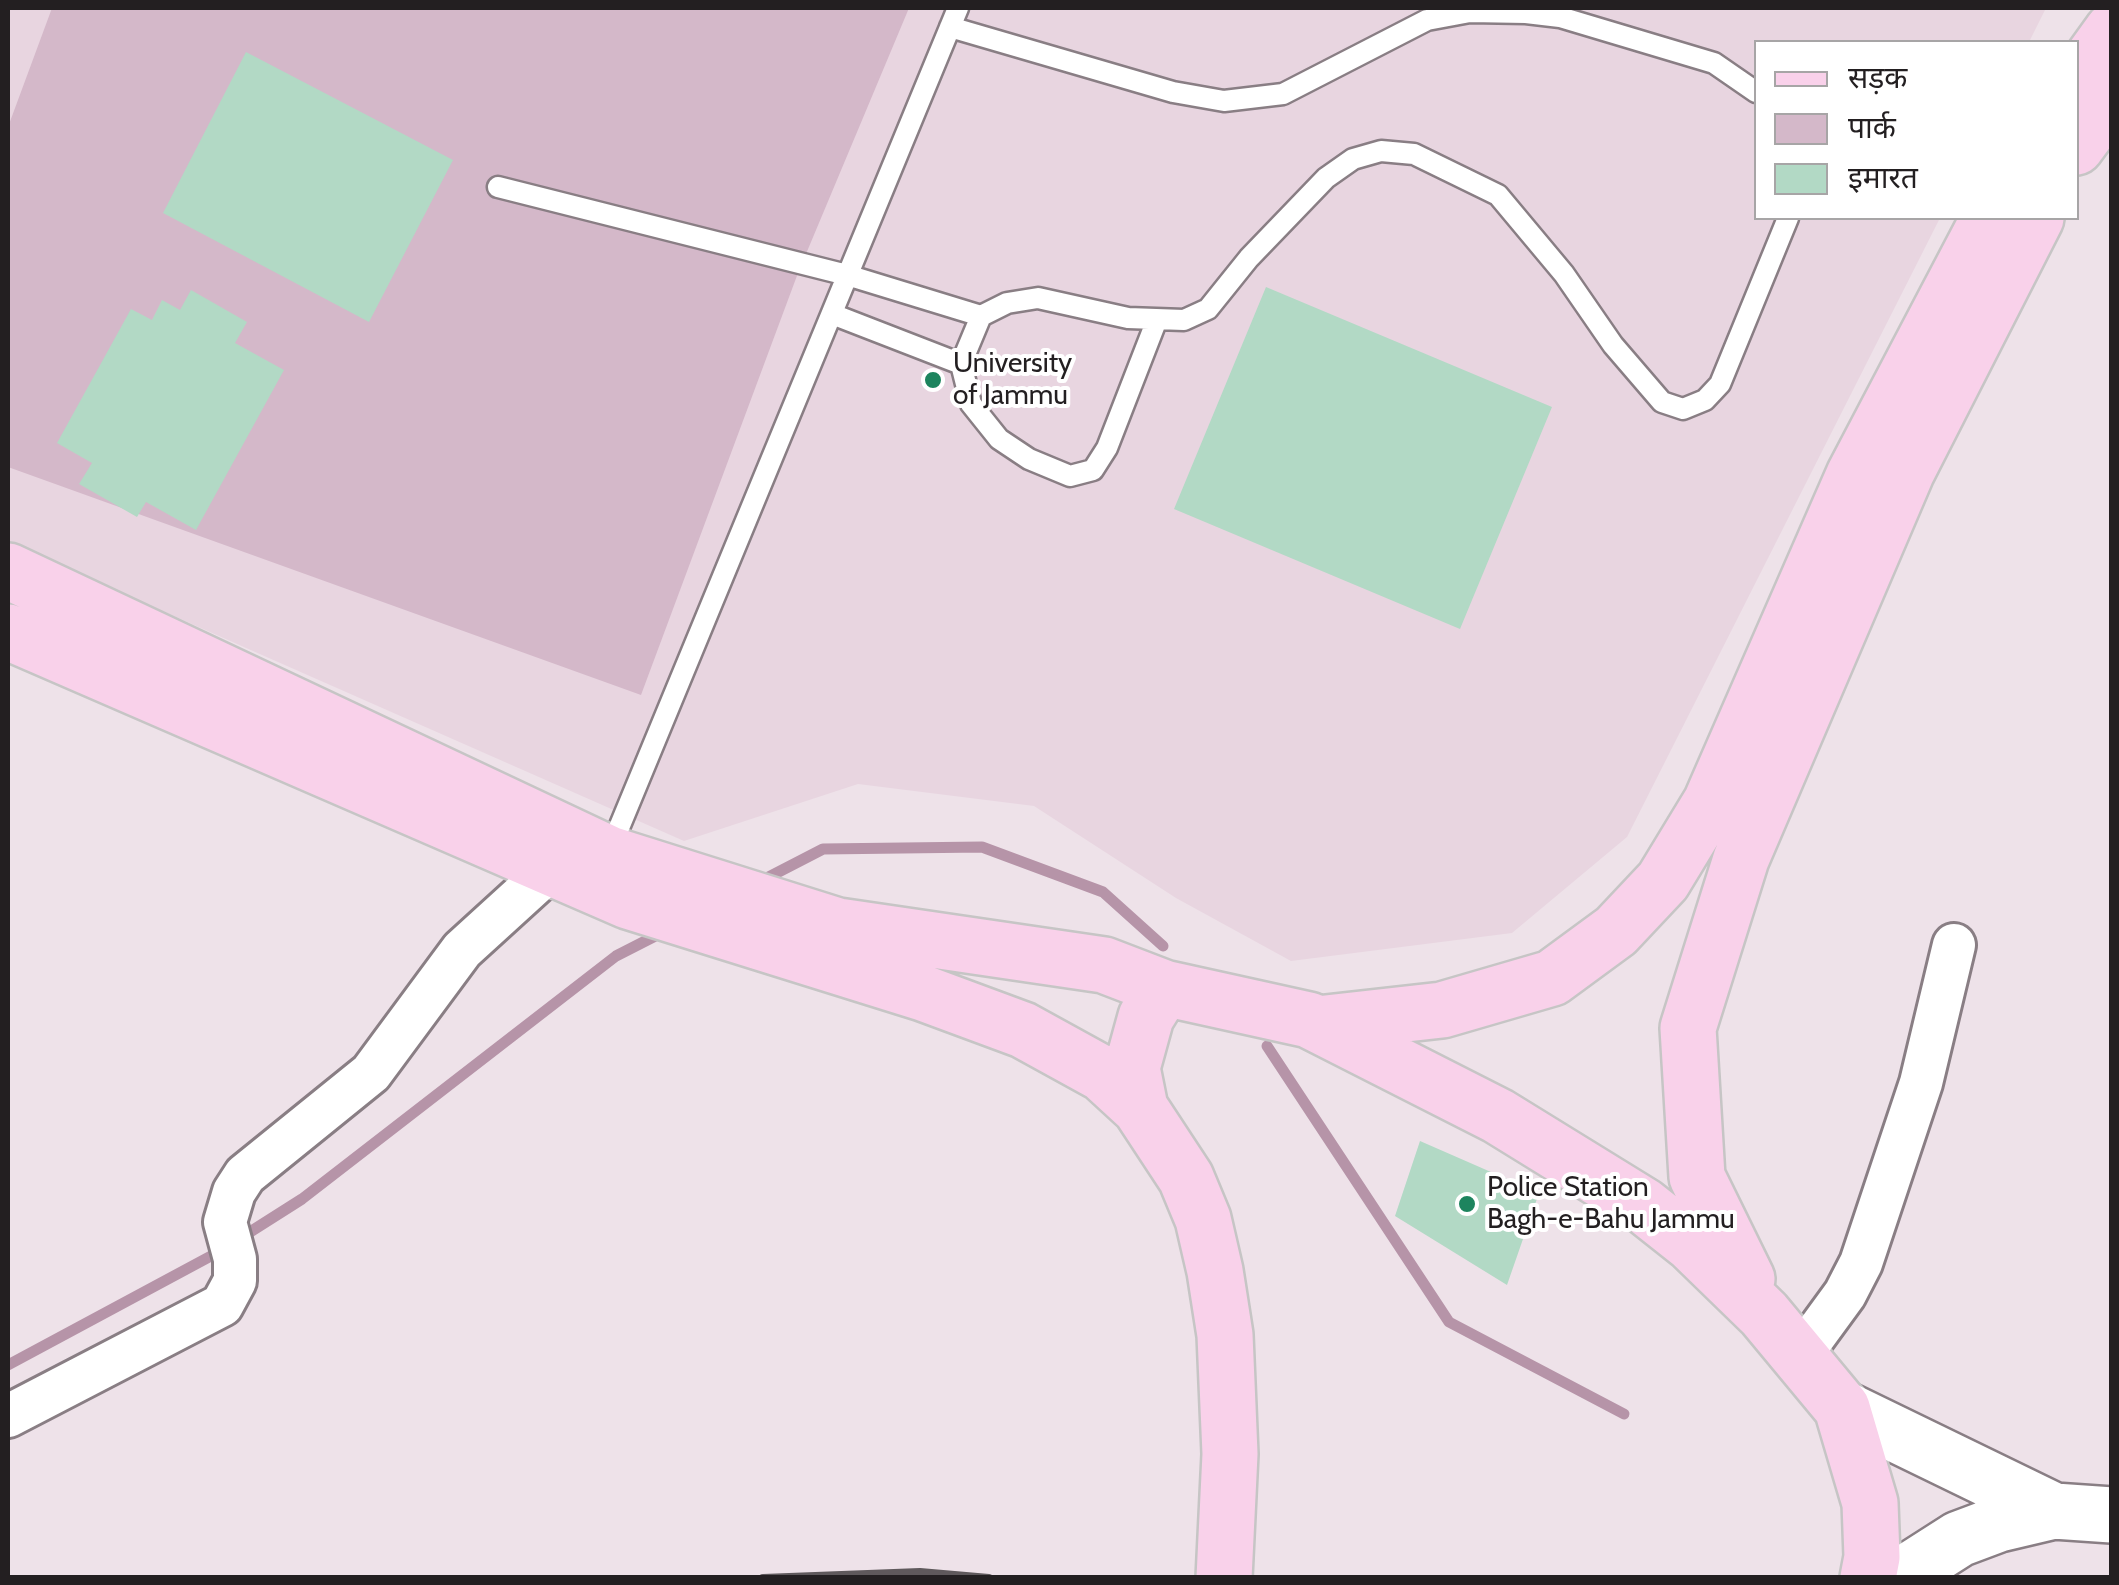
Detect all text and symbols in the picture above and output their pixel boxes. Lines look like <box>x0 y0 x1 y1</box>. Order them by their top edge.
legend <box>1754 40 2079 220</box>
text: सड़क <box>1848 59 1907 96</box>
text: पार्क <box>1848 109 1896 146</box>
text: इमारत <box>1848 159 1918 196</box>
place label: University of Jammu <box>953 347 1072 413</box>
marker: University of Jammu <box>922 369 944 391</box>
place label: Police Station Bagh-e-Bahu Jammu <box>1487 1171 1735 1237</box>
marker: Police Station Bagh-e-Bahu Jammu <box>1456 1193 1478 1215</box>

